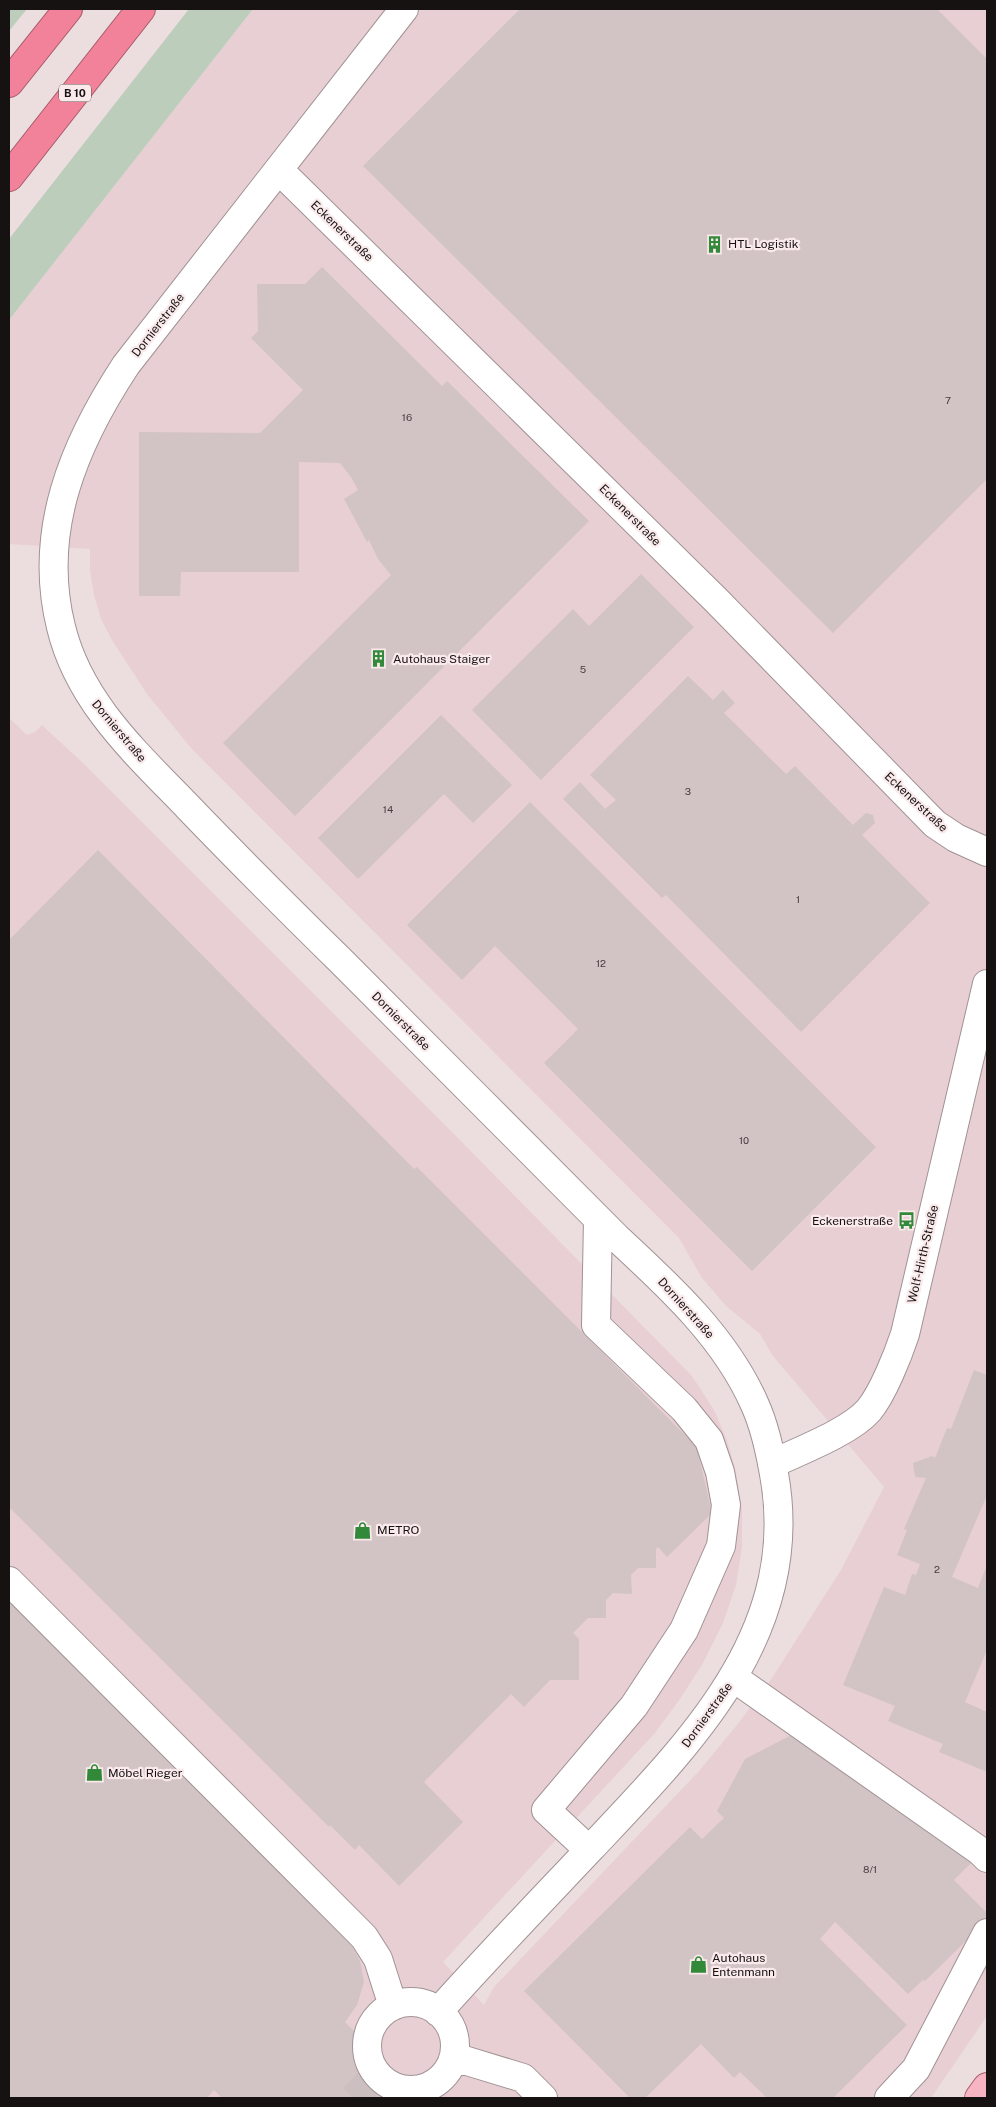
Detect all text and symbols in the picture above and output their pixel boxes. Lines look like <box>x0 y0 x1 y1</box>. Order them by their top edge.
road number: B 10 <box>59 85 91 102</box>
street label: Eckenerstraße <box>308 198 376 264</box>
building icon: HTL Logistik <box>704 234 724 254</box>
place label: HTL Logistik <box>728 237 799 251</box>
street label: Dornierstraße <box>129 290 187 360</box>
house number: 7 <box>945 394 951 406</box>
house number: 16 <box>402 411 412 423</box>
street label: Eckenerstraße <box>596 481 664 549</box>
building icon: Autohaus Staiger <box>369 649 389 669</box>
place label: Autohaus Staiger <box>393 652 490 666</box>
house number: 5 <box>580 663 586 675</box>
street label: Dornierstraße <box>89 697 149 765</box>
street label: Eckenerstraße <box>882 769 951 835</box>
house number: 3 <box>685 785 691 797</box>
house number: 14 <box>383 803 393 815</box>
house number: 1 <box>796 893 800 905</box>
house number: 12 <box>596 957 606 969</box>
street label: Dornierstraße <box>369 989 433 1053</box>
house number: 10 <box>739 1134 749 1146</box>
street label: Wolf-Hirth-Straße <box>905 1203 941 1304</box>
bus stop icon: Eckenerstraße <box>897 1211 917 1231</box>
place label: Eckenerstraße <box>812 1214 893 1228</box>
street label: Dornierstraße <box>655 1275 717 1341</box>
shop icon: METRO <box>353 1520 373 1540</box>
place label: METRO <box>377 1523 419 1537</box>
house number: 2 <box>934 1563 940 1575</box>
street label: Dornierstraße <box>679 1680 735 1750</box>
shop icon: Möbel Rieger <box>84 1763 104 1783</box>
place label: Möbel Rieger <box>108 1766 183 1780</box>
house number: 8/1 <box>863 1863 877 1875</box>
place label: Autohaus Entenmann <box>712 1951 775 1979</box>
shop icon: Autohaus Entenmann <box>688 1955 708 1975</box>

